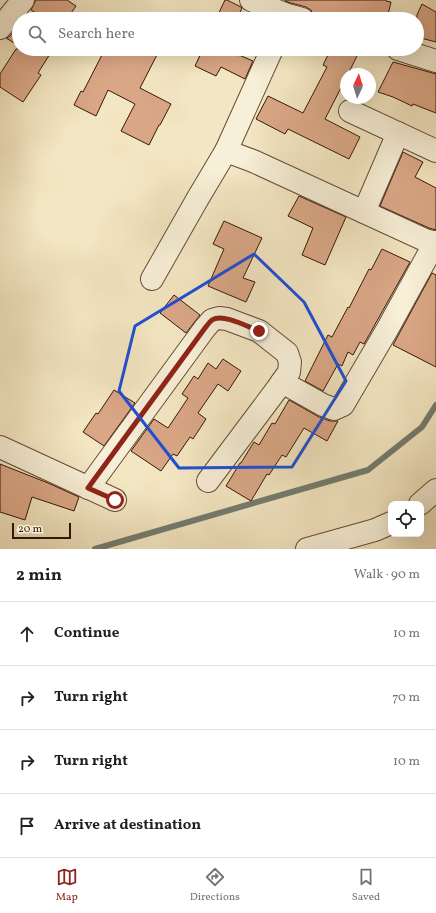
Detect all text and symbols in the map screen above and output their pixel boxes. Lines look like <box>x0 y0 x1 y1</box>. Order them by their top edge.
search box <box>12 12 424 56</box>
icon: search <box>26 23 48 45</box>
text: Search here <box>58 24 135 45</box>
north arrow <box>340 68 376 104</box>
route end <box>250 322 268 340</box>
route start <box>106 491 124 509</box>
map controls <box>388 501 424 537</box>
button: locate <box>388 501 424 537</box>
scale bar <box>12 521 71 540</box>
text: 20 m <box>18 522 42 537</box>
text: 2 min <box>16 564 62 587</box>
text: Walk · 90 m <box>354 566 420 584</box>
icon: ahead <box>16 623 38 645</box>
text: Continue <box>54 623 119 644</box>
text: 10 m <box>393 625 420 643</box>
icon: right <box>16 687 38 709</box>
text: Turn right <box>54 687 128 708</box>
text: 70 m <box>392 689 420 707</box>
icon: right <box>16 751 38 773</box>
text: Turn right <box>54 751 128 772</box>
text: 10 m <box>393 753 420 771</box>
icon: arrive <box>16 815 38 837</box>
text: Arrive at destination <box>54 815 201 836</box>
tab: Map <box>56 866 78 905</box>
tab: Directions <box>190 866 240 905</box>
tab: Saved <box>352 866 380 905</box>

